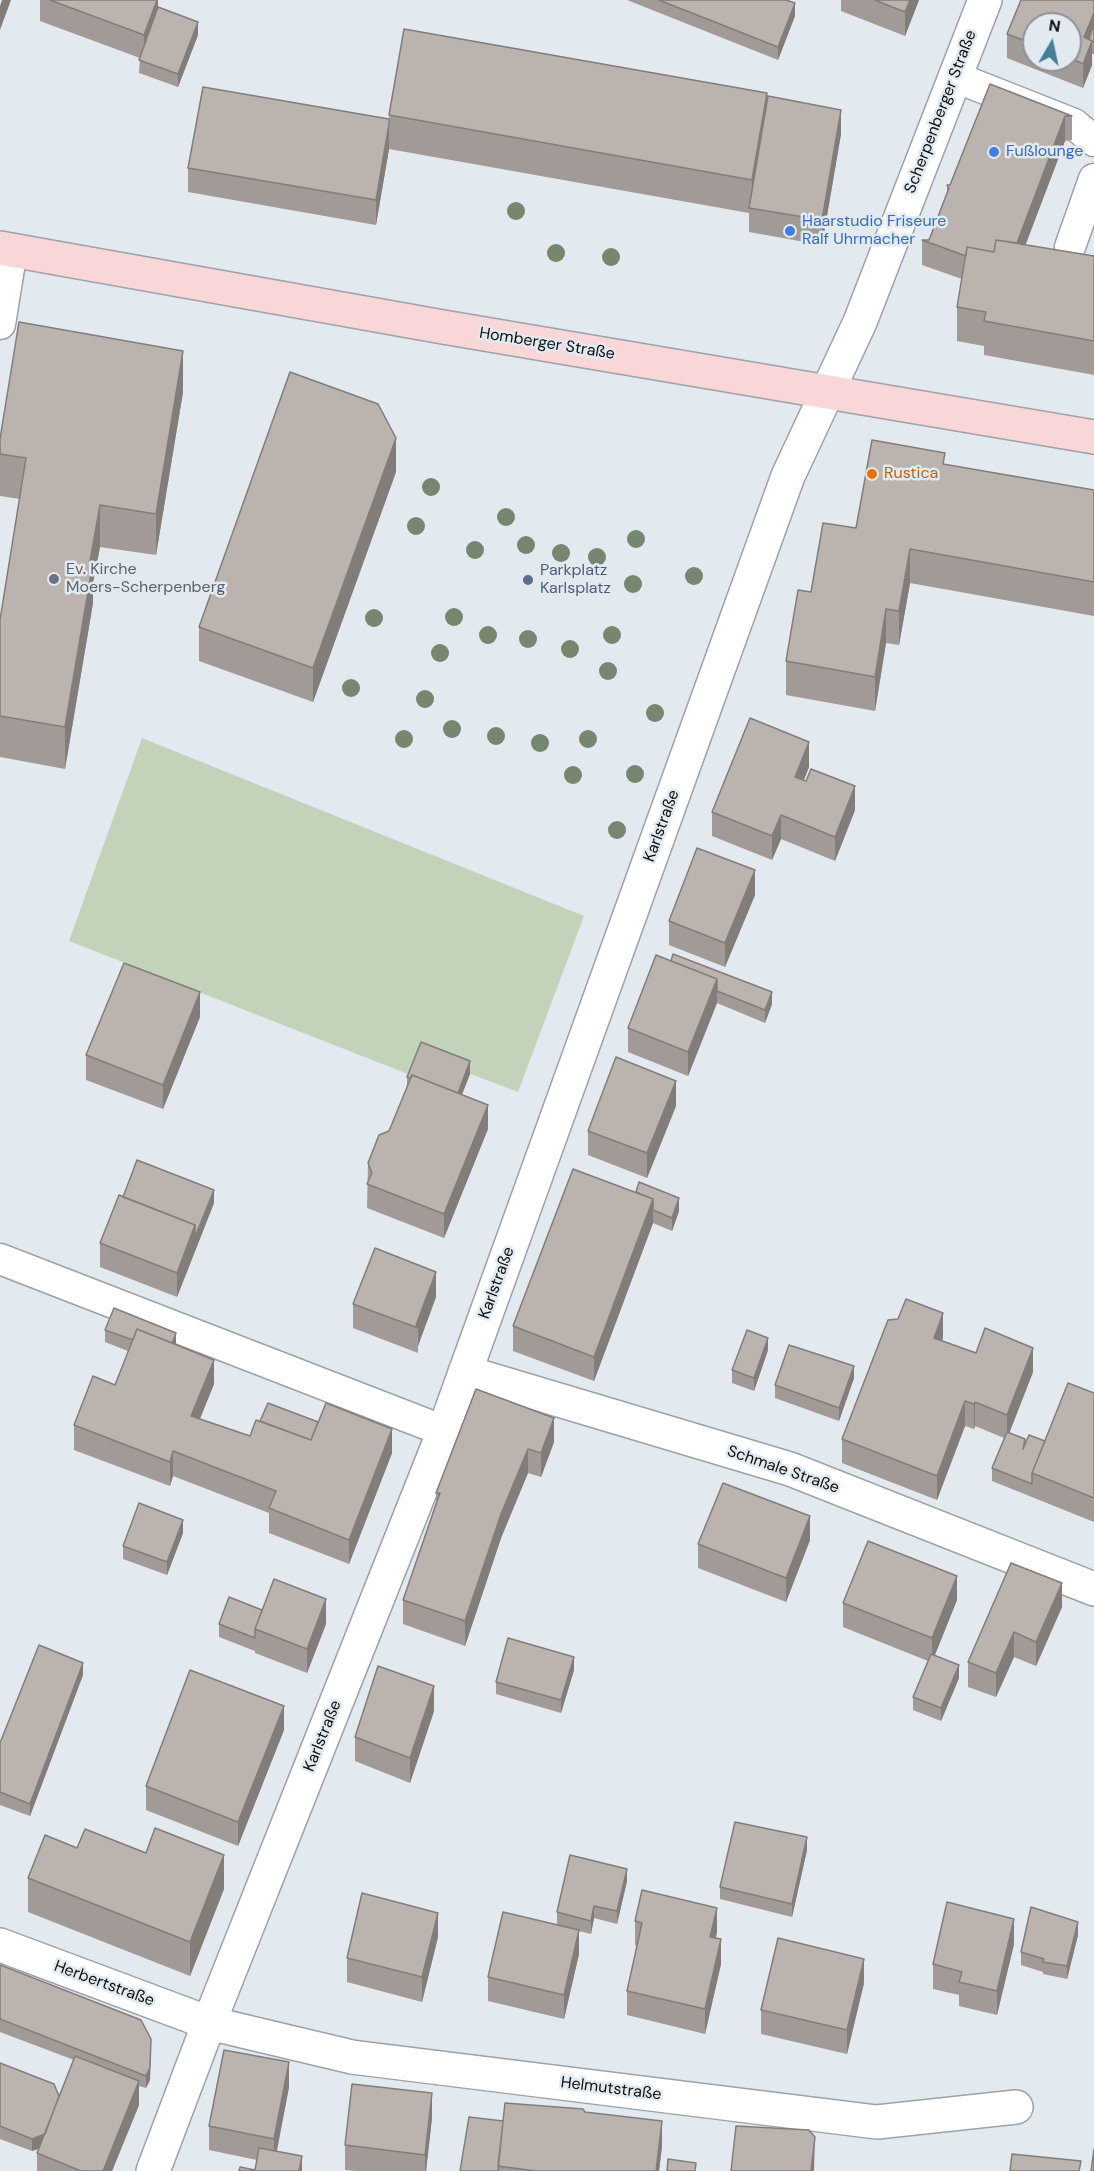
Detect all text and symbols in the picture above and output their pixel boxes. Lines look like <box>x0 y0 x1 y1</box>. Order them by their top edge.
north arrow <box>1022 12 1082 72</box>
text: N <box>1047 14 1062 37</box>
street label: Scherpenberger Straße <box>901 28 981 196</box>
place label: Fußlounge <box>1006 142 1083 162</box>
marker: Fußlounge <box>987 145 1001 159</box>
place label: Haarstudio Friseure Ralf Uhrmacher <box>802 212 946 250</box>
marker: Haarstudio Friseure Ralf Uhrmacher <box>783 224 797 238</box>
street label: Homberger Straße <box>478 324 616 364</box>
place label: Rustica <box>884 464 938 484</box>
marker: Rustica <box>865 467 879 481</box>
place label: Ev. Kirche Moers-Scherpenberg <box>66 560 225 598</box>
place label: Parkplatz Karlsplatz <box>540 561 611 599</box>
marker: Ev. Kirche Moers-Scherpenberg <box>47 572 61 586</box>
marker: Parkplatz Karlsplatz <box>521 573 535 587</box>
street label: Karlstraße <box>640 787 684 865</box>
street label: Karlstraße <box>475 1244 519 1322</box>
street label: Schmale Straße <box>725 1442 841 1498</box>
street label: Karlstraße <box>300 1698 346 1774</box>
street label: Herbertstraße <box>51 1957 157 2011</box>
street label: Helmutstraße <box>560 2073 662 2105</box>

